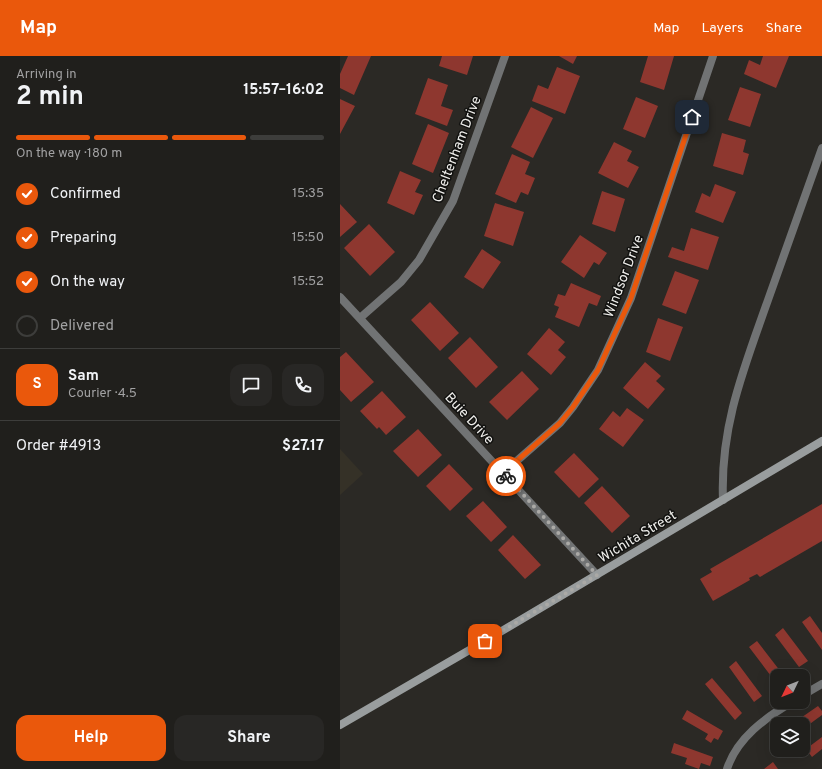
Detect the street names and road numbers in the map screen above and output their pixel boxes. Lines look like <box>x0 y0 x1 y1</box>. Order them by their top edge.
street label: Cheltenham Drive <box>429 94 486 205</box>
street label: Windsor Drive <box>601 233 648 320</box>
street label: Buie Drive <box>441 390 497 448</box>
street label: Wichita Street <box>596 507 680 567</box>

